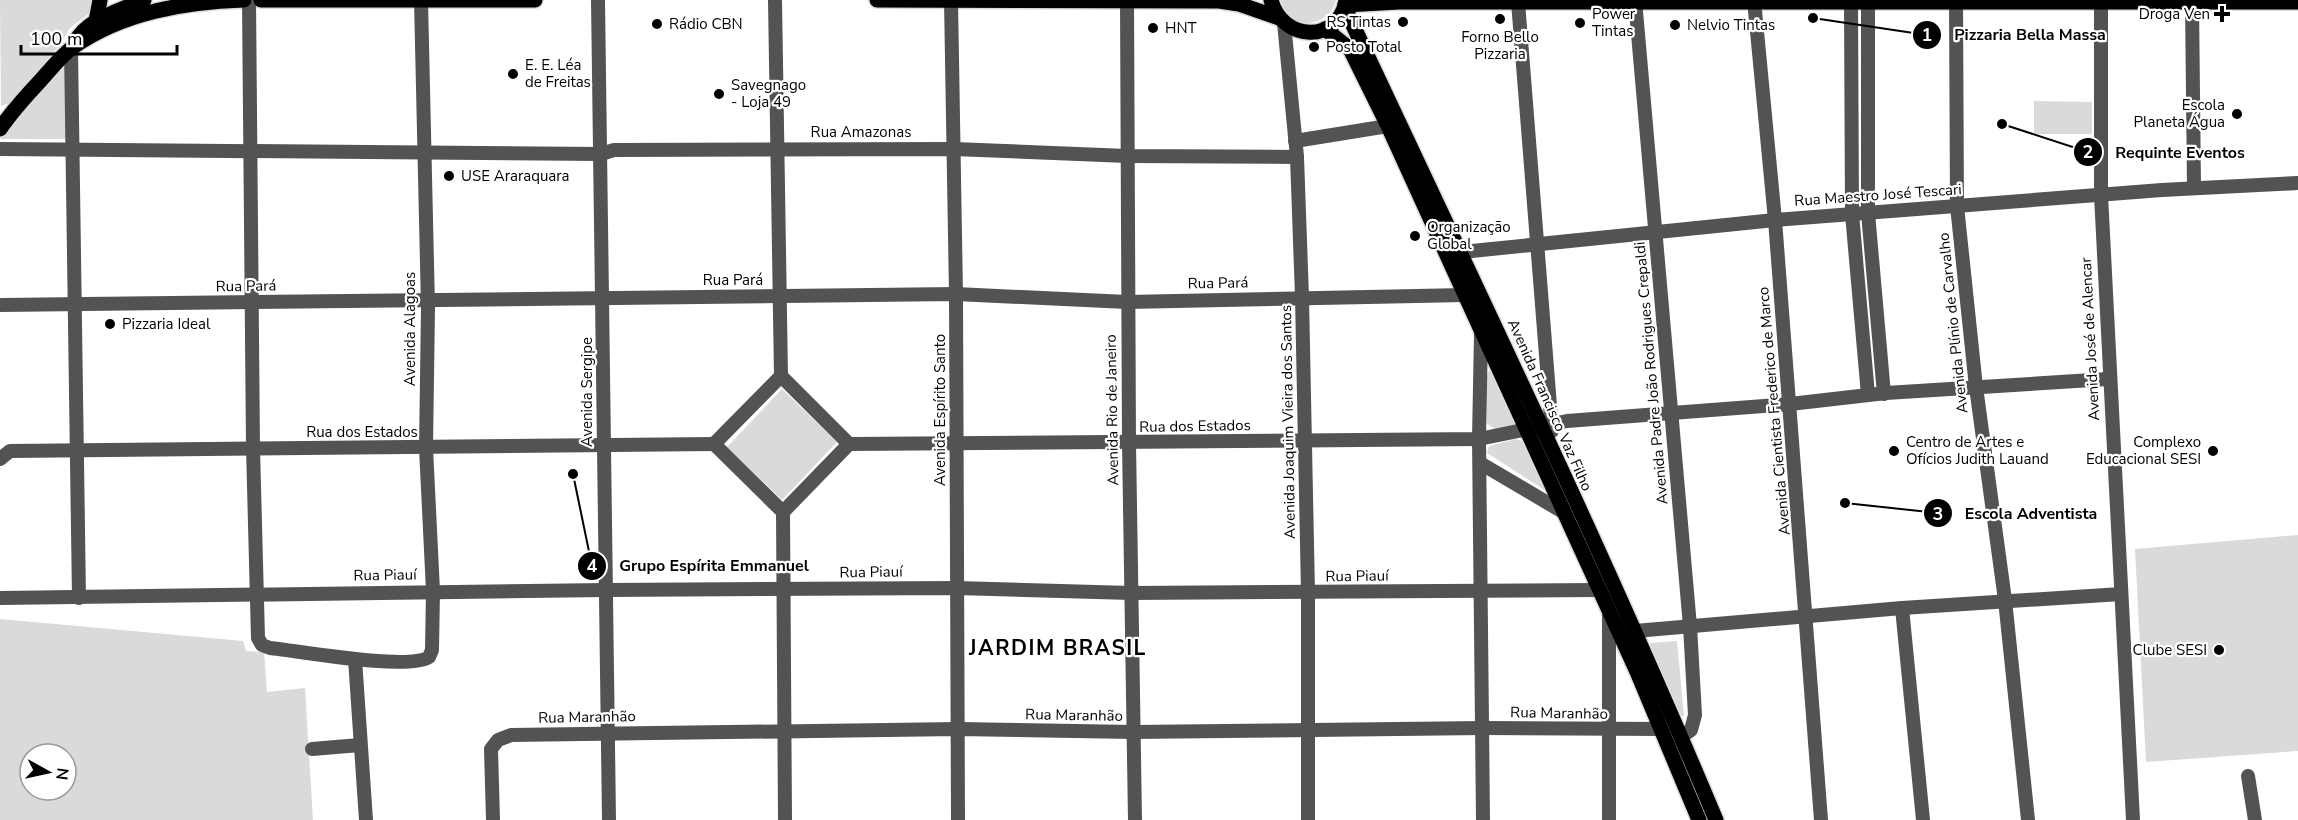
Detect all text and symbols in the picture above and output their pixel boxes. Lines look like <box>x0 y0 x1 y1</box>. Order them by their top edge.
place label: Power Tintas <box>1592 4 1636 41</box>
place label: Droga Ven <box>2139 4 2210 24</box>
marker: Droga Ven <box>2215 7 2229 21</box>
place label: RS Tintas <box>1326 12 1391 32</box>
marker: Forno Bello Pizzaria <box>1493 12 1507 26</box>
place label: Rádio CBN <box>669 14 743 34</box>
marker: RS Tintas <box>1396 15 1410 29</box>
place label: Nelvio Tintas <box>1687 15 1775 35</box>
marker: Power Tintas <box>1573 16 1587 30</box>
marker: Rádio CBN <box>650 17 664 31</box>
scale bar <box>21 18 177 56</box>
place label: HNT <box>1165 18 1197 38</box>
marker: Nelvio Tintas <box>1668 18 1682 32</box>
callout: Pizzaria Bella Massa <box>1912 18 2118 52</box>
marker: HNT <box>1146 21 1160 35</box>
text: 1 <box>1922 23 1932 47</box>
text: Pizzaria Bella Massa <box>1954 24 2106 46</box>
text: 100 m <box>30 27 82 51</box>
place label: Forno Bello Pizzaria <box>1461 27 1539 64</box>
place label: Posto Total <box>1326 37 1402 57</box>
marker: Posto Total <box>1307 40 1321 54</box>
place label: E. E. Léa de Freitas <box>525 55 591 92</box>
marker: E. E. Léa de Freitas <box>506 67 520 81</box>
place label: Savegnago - Loja 49 <box>731 75 806 112</box>
marker: Savegnago - Loja 49 <box>712 87 726 101</box>
place label: Escola Planeta Água <box>2134 95 2225 132</box>
marker: Escola Planeta Água <box>2230 107 2244 121</box>
street label: Rua Amazonas <box>811 122 911 142</box>
callout: Requinte Eventos <box>2073 135 2256 169</box>
text: 2 <box>2083 140 2093 164</box>
text: Requinte Eventos <box>2115 142 2245 164</box>
place label: USE Araraquara <box>461 166 570 186</box>
marker: USE Araraquara <box>442 169 456 183</box>
street label: Rua Maestro José Tescari <box>1794 179 1962 211</box>
place label: Organização Global <box>1427 217 1511 254</box>
marker: Organização Global <box>1408 229 1422 243</box>
street label: Avenida Plínio de Carvalho <box>1934 232 1972 414</box>
street label: Avenida Padre João Rodrigues Crepaldi <box>1630 241 1672 505</box>
street label: Avenida José de Alencar <box>2076 256 2104 421</box>
street label: Rua Pará <box>703 270 763 290</box>
street label: Avenida Alagoas <box>400 272 420 386</box>
street label: Rua Pará <box>1188 272 1248 294</box>
street label: Rua Pará <box>216 275 276 297</box>
street label: Avenida Cientista Frederico de Marco <box>1753 286 1795 536</box>
street label: Avenida Joaquim Vieira dos Santos <box>1276 305 1300 539</box>
place label: Pizzaria Ideal <box>122 314 211 334</box>
street label: Avenida Francisco Vaz Filho <box>1503 316 1597 494</box>
marker: Pizzaria Ideal <box>103 317 117 331</box>
street label: Avenida Espírito Santo <box>930 334 950 486</box>
street label: Avenida Rio de Janeiro <box>1101 334 1123 486</box>
street label: Avenida Sergipe <box>577 337 597 447</box>
street label: Rua dos Estados <box>1139 415 1251 437</box>
street label: Rua dos Estados <box>306 422 418 442</box>
place label: Centro de Artes e Ofícios Judith Lauand <box>1906 432 2049 469</box>
place label: Complexo Educacional SESI <box>2086 432 2201 469</box>
marker: Centro de Artes e Ofícios Judith Lauand <box>1887 444 1901 458</box>
marker: Complexo Educacional SESI <box>2206 444 2220 458</box>
callout: Escola Adventista <box>1923 496 2109 530</box>
text: 3 <box>1933 502 1943 526</box>
text: Escola Adventista <box>1965 503 2097 525</box>
callout: Grupo Espírita Emmanuel <box>577 549 820 583</box>
text: 4 <box>587 554 598 578</box>
text: Grupo Espírita Emmanuel <box>619 555 809 577</box>
street label: Rua Piauí <box>839 561 904 583</box>
street label: Rua Piauí <box>353 564 418 586</box>
street label: Rua Piauí <box>1325 565 1390 587</box>
district label: JARDIM BRASIL <box>968 634 1147 662</box>
place label: Clube SESI <box>2133 640 2207 660</box>
marker: Clube SESI <box>2212 643 2226 657</box>
street label: Rua Maranhão <box>1510 702 1608 724</box>
street label: Rua Maranhão <box>1025 704 1123 726</box>
street label: Rua Maranhão <box>538 706 636 728</box>
north arrow <box>18 742 78 802</box>
text: N <box>50 766 74 781</box>

